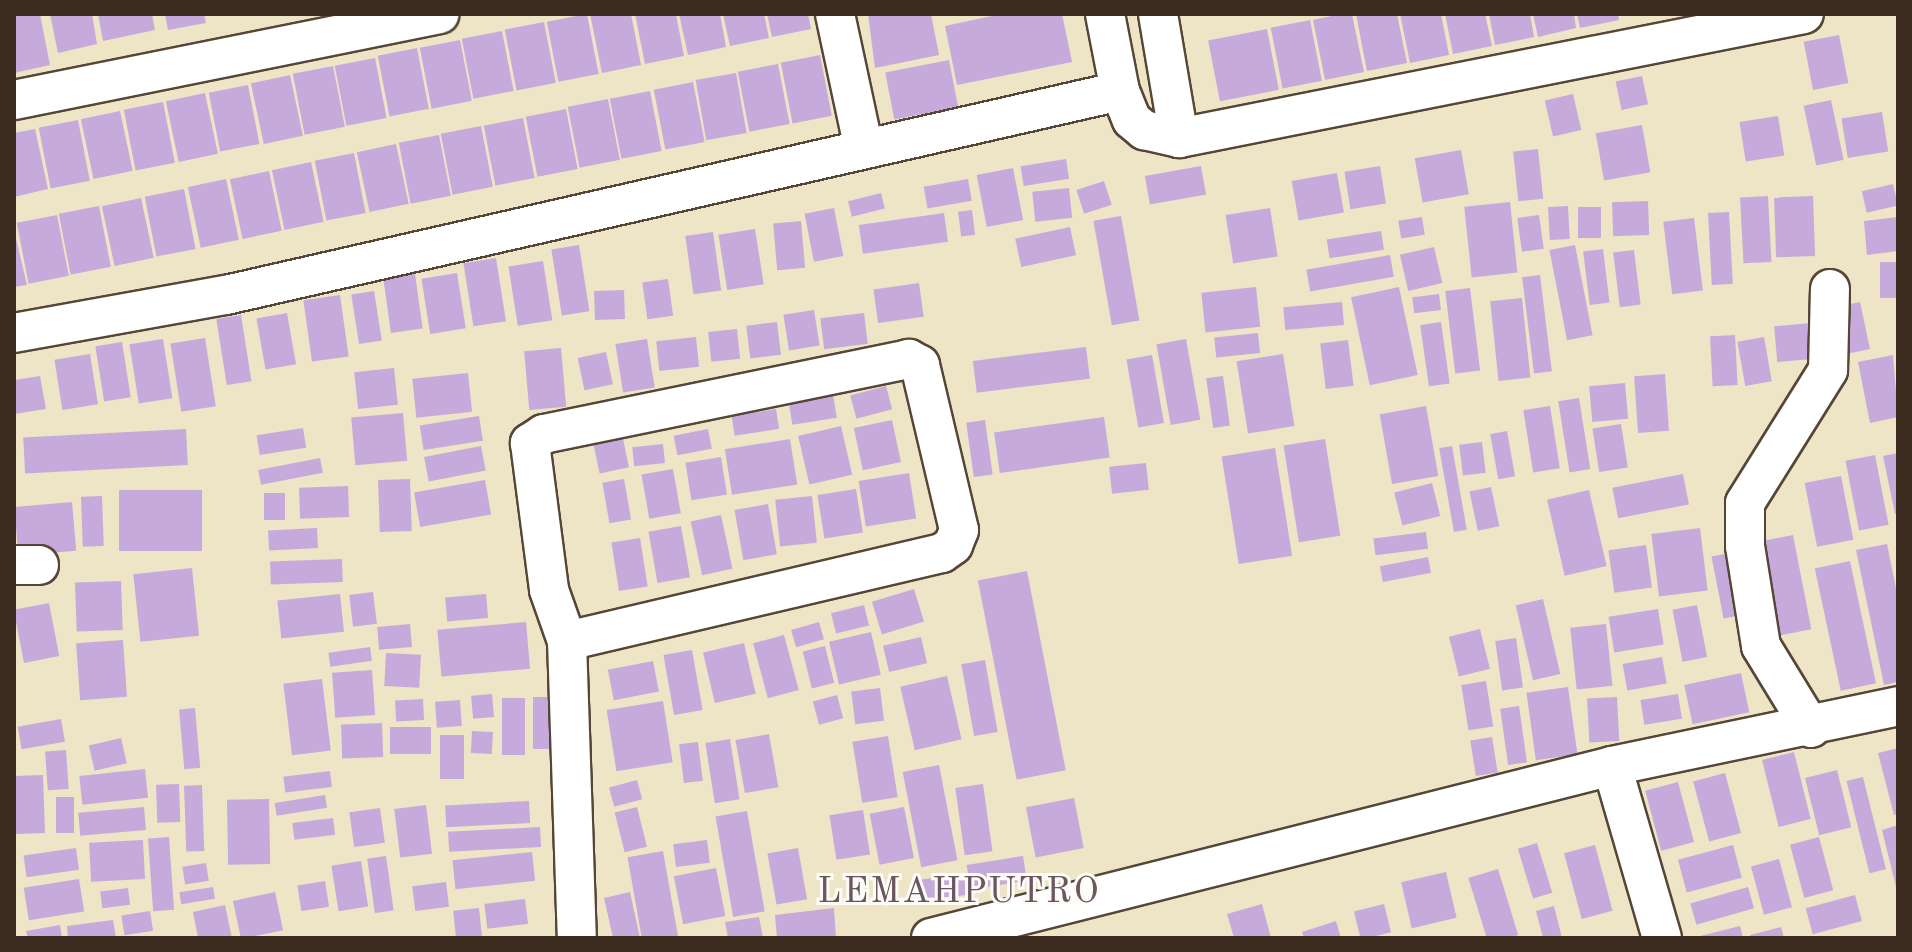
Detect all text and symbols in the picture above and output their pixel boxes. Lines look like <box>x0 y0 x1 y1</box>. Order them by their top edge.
district label: LEMAHPUTRO <box>817 872 1101 916</box>

